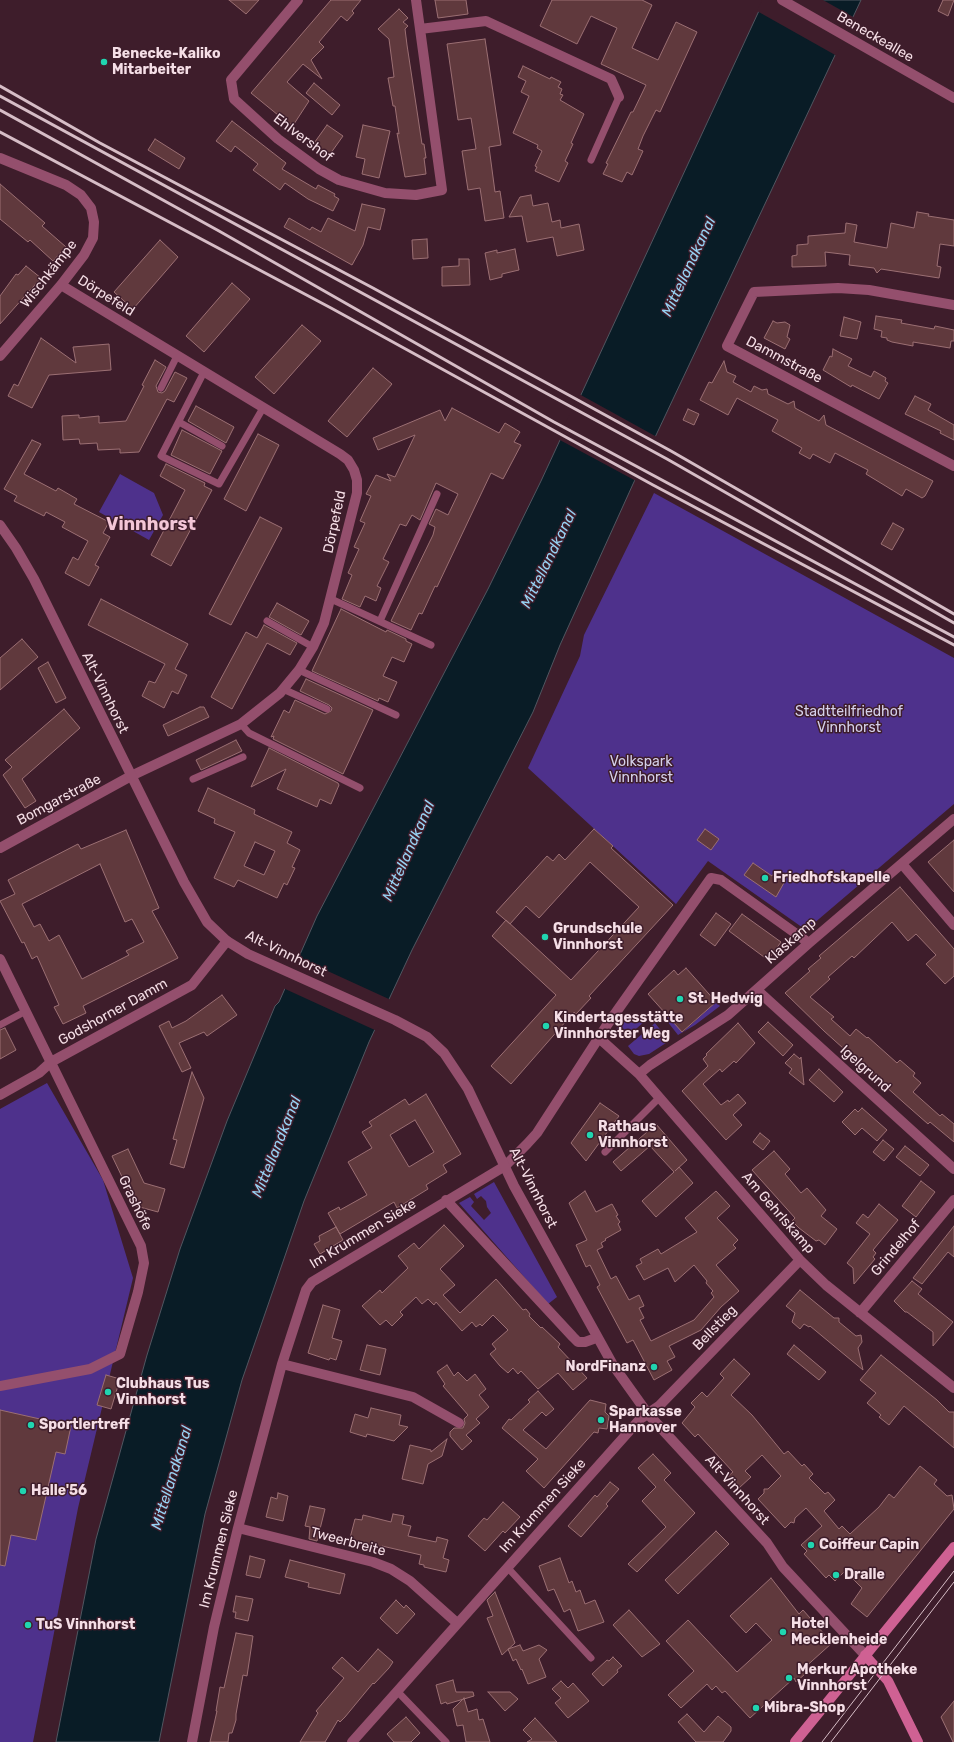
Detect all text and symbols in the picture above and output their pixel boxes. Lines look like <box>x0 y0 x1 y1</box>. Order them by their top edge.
street label: Beneckeallee <box>833 8 917 66</box>
place label: Benecke-Kaliko Mitarbeiter <box>112 46 220 78</box>
marker: Benecke-Kaliko Mitarbeiter <box>99 57 109 67</box>
street label: Ehlvershof <box>270 110 336 166</box>
water label: Mittellandkanal <box>658 214 720 320</box>
street label: Wischkämpe <box>17 237 81 311</box>
street label: Dörpefeld <box>74 272 138 320</box>
street label: Dammstraße <box>743 333 825 387</box>
street label: Dörpefeld <box>320 489 350 555</box>
water label: Mittellandkanal <box>517 507 581 611</box>
district label: Vinnhorst <box>106 514 196 536</box>
street label: Alt-Vinnhorst <box>78 650 132 736</box>
park label: Stadtteilfriedhof Vinnhorst <box>795 704 903 736</box>
park label: Volkspark Vinnhorst <box>609 754 673 786</box>
street label: Bomgarstraße <box>14 771 104 829</box>
water label: Mittellandkanal <box>379 798 439 904</box>
place label: Friedhofskapelle <box>773 870 890 886</box>
marker: Friedhofskapelle <box>760 873 770 883</box>
street label: Klaskamp <box>762 914 820 968</box>
place label: Grundschule Vinnhorst <box>553 921 643 954</box>
street label: Alt-Vinnhorst <box>243 927 329 981</box>
marker: Grundschule Vinnhorst <box>540 932 550 942</box>
street label: Godshorner Damm <box>55 975 171 1049</box>
place label: St. Hedwig <box>688 991 763 1007</box>
marker: St. Hedwig <box>675 994 685 1004</box>
place label: Kindertagesstätte Vinnhorster Weg <box>554 1010 683 1042</box>
marker: Kindertagesstätte Vinnhorster Weg <box>541 1021 551 1031</box>
street label: Igelgrund <box>836 1042 894 1096</box>
water label: Mittellandkanal <box>248 1094 306 1200</box>
place label: Rathaus Vinnhorst <box>598 1119 668 1152</box>
marker: Rathaus Vinnhorst <box>585 1130 595 1140</box>
street label: Alt-Vinnhorst <box>505 1145 561 1231</box>
street label: Am Gehrlskamp <box>738 1169 818 1257</box>
street label: Grashöfe <box>114 1173 156 1233</box>
street label: Im Krummen Sieke <box>307 1196 419 1272</box>
street label: Grindelhof <box>868 1216 924 1280</box>
street label: Bellstieg <box>689 1302 741 1354</box>
place label: NordFinanz <box>566 1359 646 1375</box>
marker: NordFinanz <box>649 1362 659 1372</box>
place label: Clubhaus Tus Vinnhorst <box>116 1376 210 1408</box>
marker: Clubhaus Tus Vinnhorst <box>103 1387 113 1397</box>
place label: Sparkasse Hannover <box>609 1404 682 1436</box>
marker: Sparkasse Hannover <box>596 1415 606 1425</box>
place label: Sportlertreff <box>39 1417 130 1433</box>
marker: Sportlertreff <box>26 1420 36 1430</box>
water label: Mittellandkanal <box>148 1424 196 1532</box>
street label: Alt-Vinnhorst <box>701 1452 773 1528</box>
street label: Im Krummen Sieke <box>496 1455 590 1557</box>
place label: Halle'56 <box>31 1483 87 1499</box>
marker: Halle'56 <box>18 1486 28 1496</box>
street label: Im Krummen Sieke <box>196 1488 242 1610</box>
street label: Tweerbreite <box>309 1524 387 1560</box>
place label: Coiffeur Capin <box>819 1537 919 1553</box>
marker: Coiffeur Capin <box>806 1540 816 1550</box>
place label: Dralle <box>844 1567 885 1583</box>
marker: Dralle <box>831 1570 841 1580</box>
place label: Hotel Mecklenheide <box>791 1616 887 1648</box>
place label: TuS Vinnhorst <box>36 1617 135 1633</box>
marker: TuS Vinnhorst <box>23 1620 33 1630</box>
marker: Hotel Mecklenheide <box>778 1627 788 1637</box>
place label: Merkur Apotheke Vinnhorst <box>797 1662 917 1694</box>
marker: Merkur Apotheke Vinnhorst <box>784 1673 794 1683</box>
place label: Mibra-Shop <box>764 1700 845 1716</box>
marker: Mibra-Shop <box>751 1703 761 1713</box>

